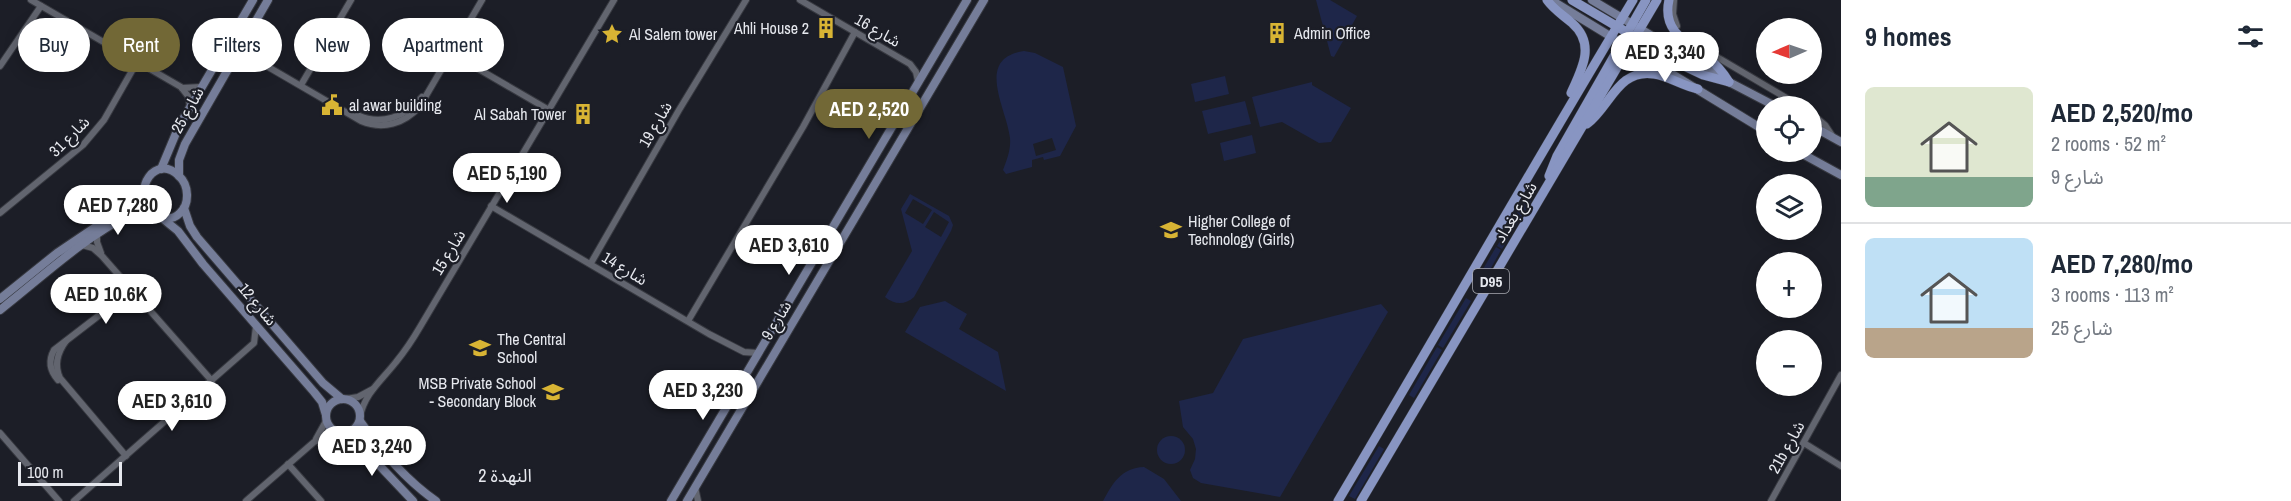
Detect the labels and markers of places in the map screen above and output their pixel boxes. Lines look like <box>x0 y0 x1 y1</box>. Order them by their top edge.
building icon: Ahli House 2 <box>814 16 838 40</box>
place label: Ahli House 2 <box>733 17 809 39</box>
building icon: Admin Office <box>1265 21 1289 45</box>
place icon: Al Salem tower <box>600 22 624 46</box>
place label: Admin Office <box>1293 22 1370 44</box>
place label: Al Salem tower <box>628 23 718 45</box>
pin: AED 3,340 <box>1596 32 1734 83</box>
pin: AED 2,520 <box>800 89 938 140</box>
public building icon: al awar building <box>320 93 344 117</box>
place label: al awar building <box>349 94 442 116</box>
building icon: Al Sabah Tower <box>571 102 595 126</box>
place label: Al Sabah Tower <box>473 103 567 125</box>
pin: AED 5,190 <box>438 153 576 204</box>
pin: AED 7,280 <box>49 185 187 236</box>
place label: Higher College of Technology (Girls) <box>1188 210 1294 250</box>
school or university icon: Higher College of Technology (Girls) <box>1159 218 1183 242</box>
pin: AED 3,610 <box>720 225 858 276</box>
pin: AED 10.6K <box>37 274 175 325</box>
place label: The Central School <box>497 328 566 368</box>
school or university icon: The Central School <box>468 336 492 360</box>
pin: AED 3,230 <box>634 370 772 421</box>
place label: MSB Private School - Secondary Block <box>419 372 536 412</box>
school or university icon: MSB Private School - Secondary Block <box>541 380 565 404</box>
pin: AED 3,610 <box>103 381 241 432</box>
pin: AED 3,240 <box>303 426 441 477</box>

